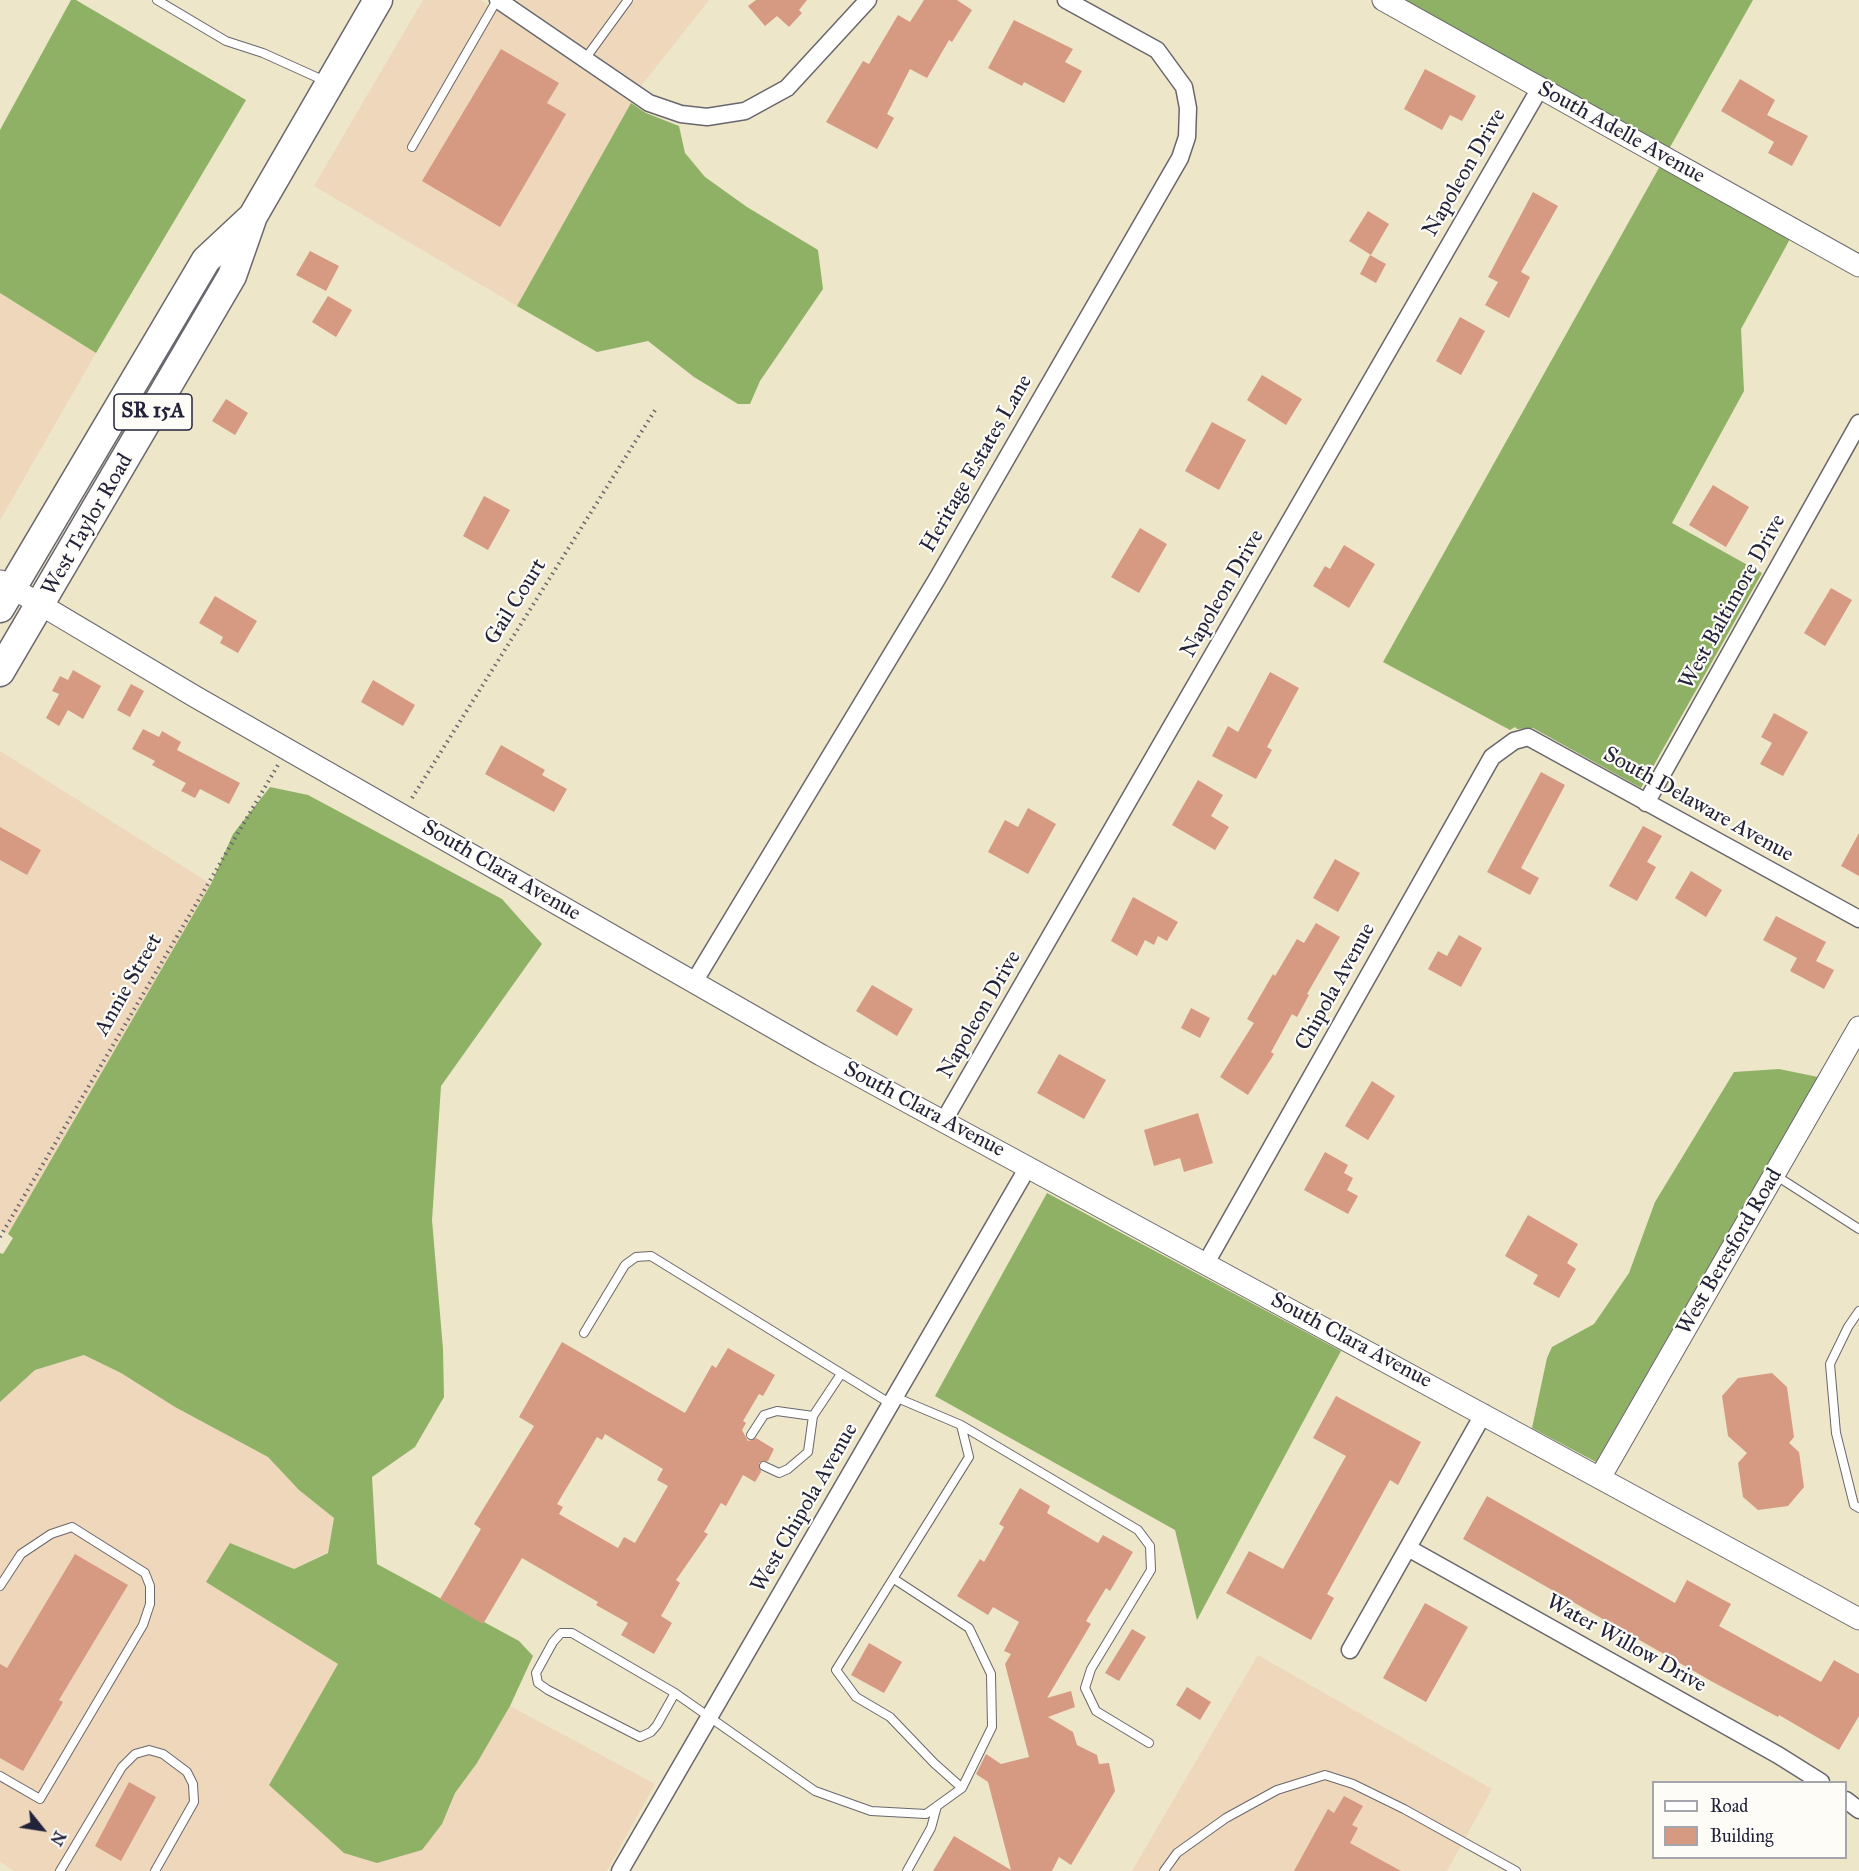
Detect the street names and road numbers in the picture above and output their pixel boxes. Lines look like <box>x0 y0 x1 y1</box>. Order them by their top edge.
street label: South Adelle Avenue <box>1533 76 1709 190</box>
street label: Napoleon Drive <box>1418 104 1512 242</box>
street label: Heritage Estates Lane <box>915 371 1039 557</box>
road number: SR 15A <box>114 394 192 430</box>
street label: West Taylor Road <box>37 449 139 601</box>
street label: West Baltimore Drive <box>1674 510 1792 694</box>
street label: Napoleon Drive <box>1176 525 1270 663</box>
street label: Gail Court <box>479 554 553 650</box>
street label: South Delaware Avenue <box>1598 742 1798 868</box>
street label: South Clara Avenue <box>417 815 585 927</box>
street label: Chipola Avenue <box>1290 919 1382 1055</box>
street label: Annie Street <box>89 929 169 1041</box>
street label: Napoleon Drive <box>933 946 1027 1084</box>
street label: South Clara Avenue <box>839 1056 1009 1164</box>
street label: West Beresford Road <box>1672 1164 1788 1340</box>
street label: South Clara Avenue <box>1266 1287 1436 1395</box>
street label: West Chipola Avenue <box>746 1419 864 1597</box>
street label: Water Willow Drive <box>1541 1589 1711 1699</box>

